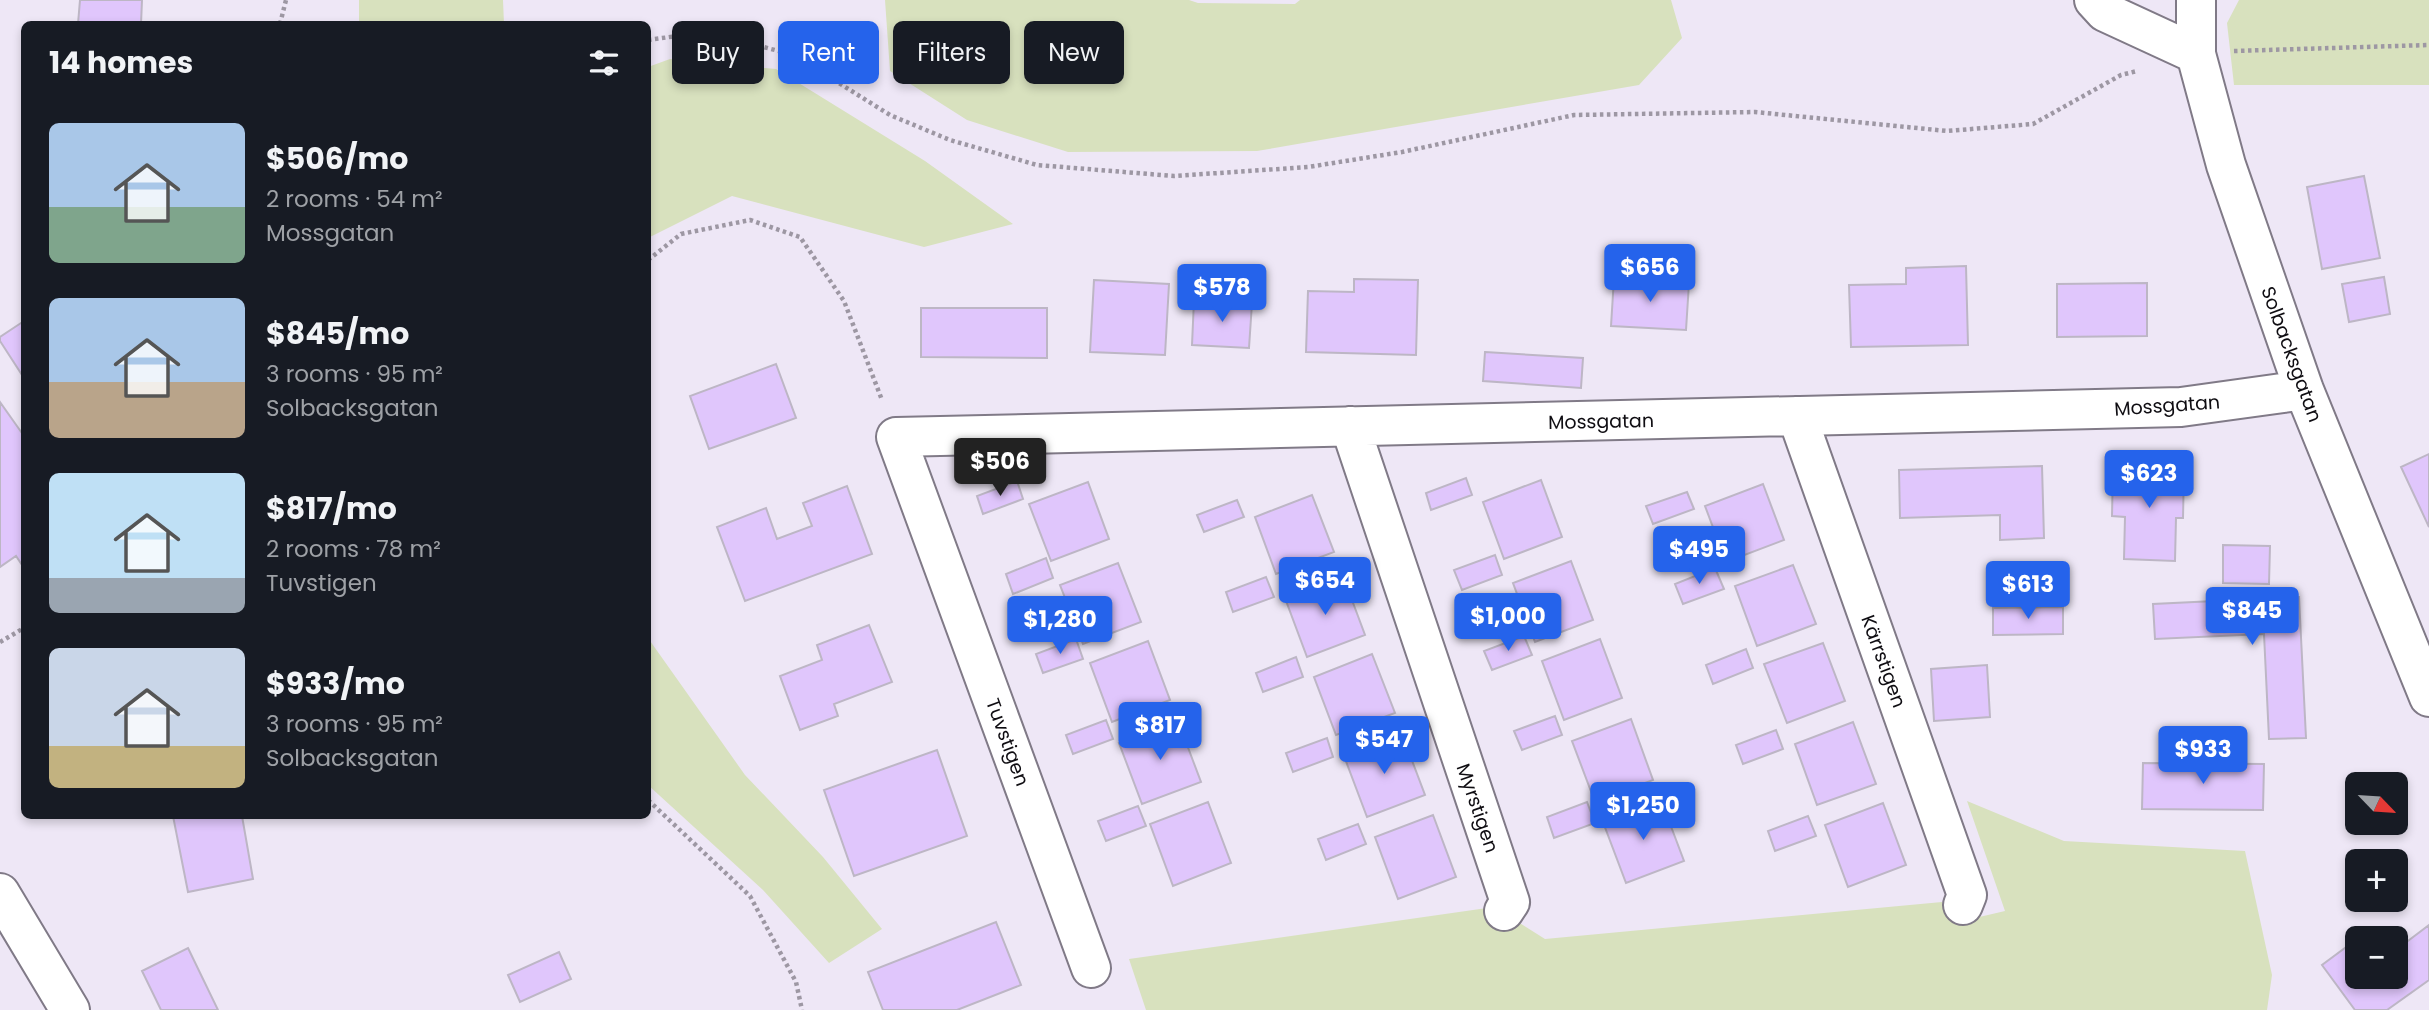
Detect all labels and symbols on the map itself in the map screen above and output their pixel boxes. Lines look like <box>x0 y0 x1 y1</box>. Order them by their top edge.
pin: $656 <box>1609 244 1691 304</box>
pin: $578 <box>1181 264 1263 324</box>
street label: Solbacksgatan <box>2254 283 2329 426</box>
street label: Mossgatan <box>2113 388 2221 423</box>
street label: Mossgatan <box>1548 407 1654 436</box>
pin: $506 <box>959 438 1041 498</box>
pin: $623 <box>2108 450 2190 510</box>
pin: $495 <box>1658 526 1740 586</box>
pin: $654 <box>1284 558 1366 617</box>
pin: $613 <box>1987 562 2069 621</box>
pin: $845 <box>2211 588 2293 647</box>
pin: $1,000 <box>1451 594 1565 653</box>
pin: $1,280 <box>1003 596 1117 656</box>
street label: Kärrstigen <box>1854 611 1913 711</box>
street label: Tuvstigen <box>979 695 1036 790</box>
pin: $817 <box>1119 702 1201 762</box>
pin: $547 <box>1343 716 1425 776</box>
pin: $933 <box>2162 726 2244 786</box>
street label: Myrstigen <box>1450 760 1505 856</box>
north arrow <box>2345 772 2408 835</box>
pin: $1,250 <box>1586 782 1700 842</box>

